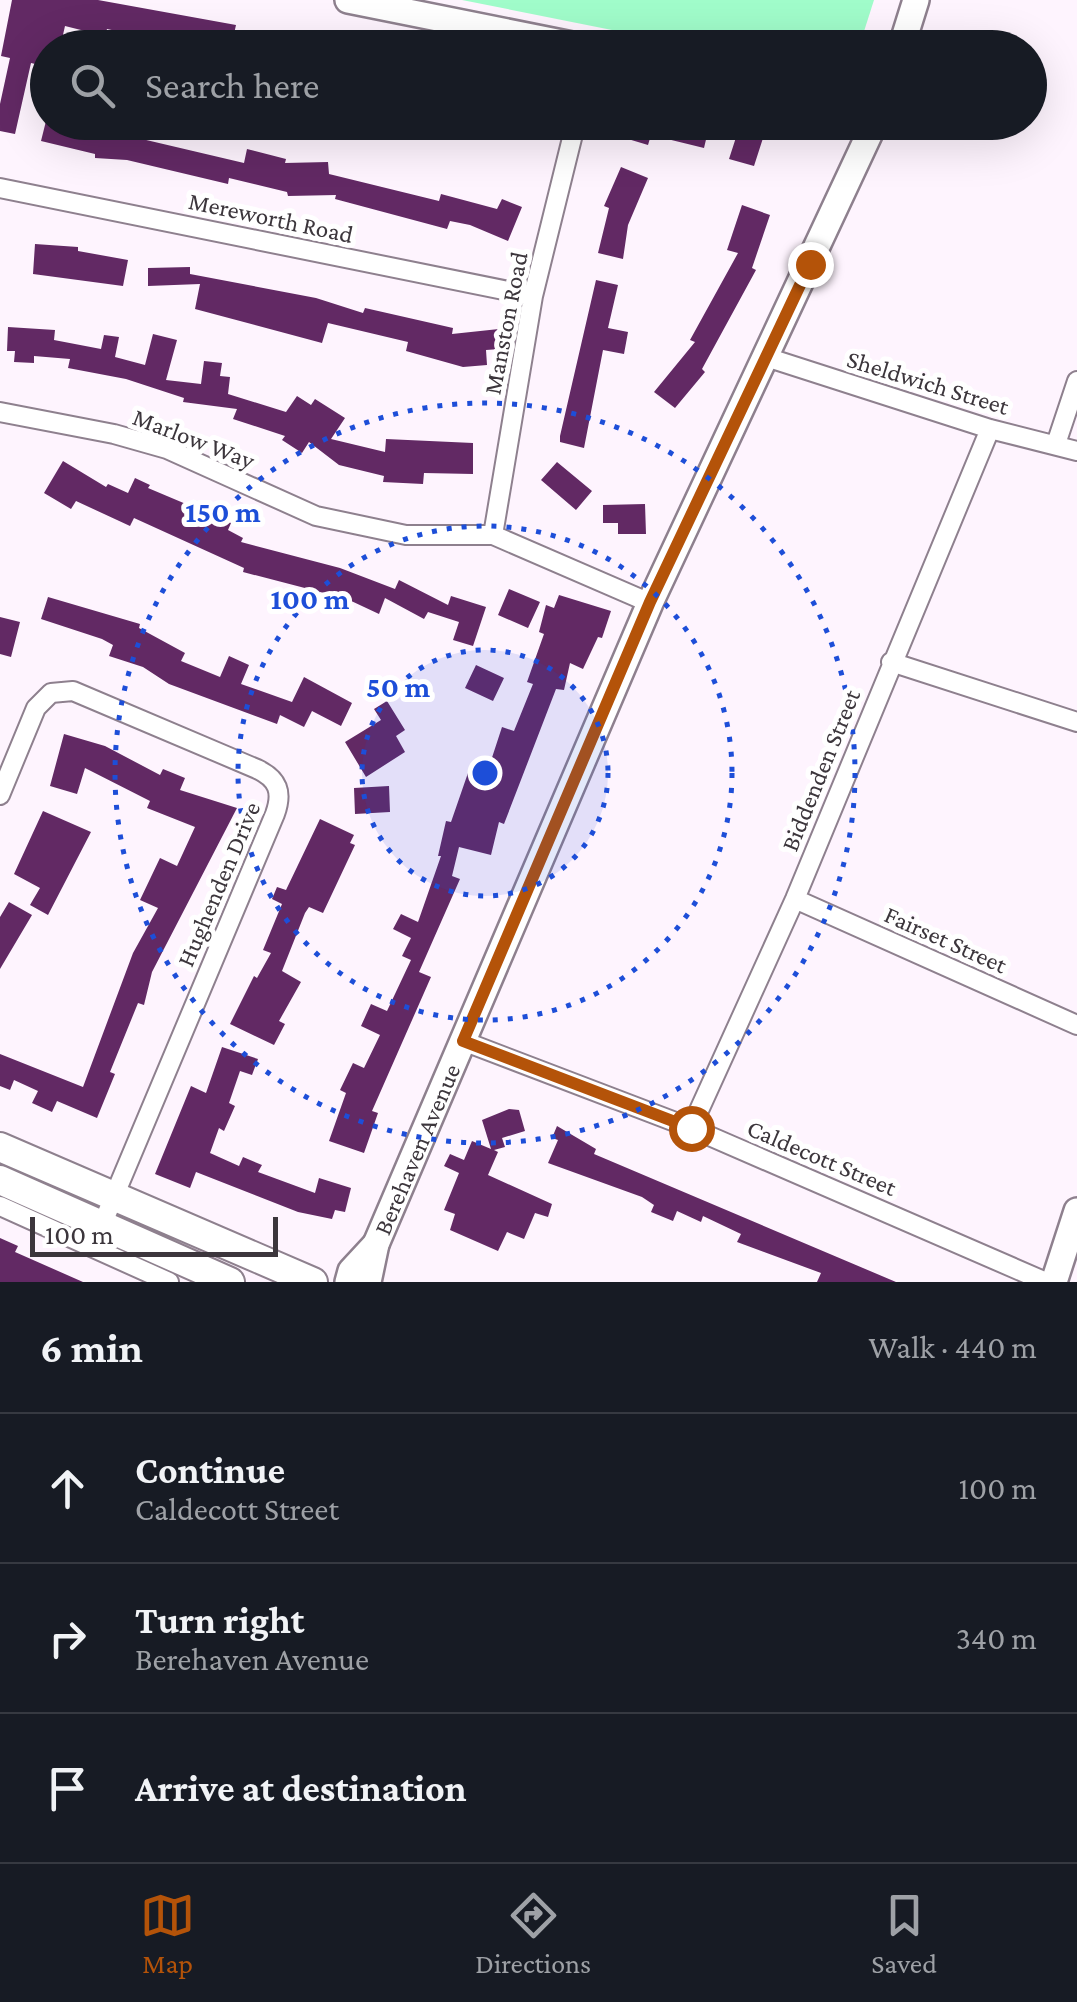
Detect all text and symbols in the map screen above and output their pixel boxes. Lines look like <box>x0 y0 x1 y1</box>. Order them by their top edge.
search box <box>30 30 1047 140</box>
icon: search <box>65 58 120 113</box>
text: Search here <box>145 64 319 106</box>
street label: Mereworth Road <box>186 187 356 248</box>
route end <box>788 242 834 288</box>
street label: Manston Road <box>478 249 533 397</box>
street label: Sheldwich Street <box>844 345 1013 420</box>
street label: Marlow Way <box>129 403 259 475</box>
text: 150 m <box>185 495 261 528</box>
text: 100 m <box>271 582 350 615</box>
text: 50 m <box>366 670 431 703</box>
street label: Biddenden Street <box>776 685 865 855</box>
centre of rings <box>467 755 503 791</box>
street label: Hughenden Drive <box>172 798 266 971</box>
street label: Fairset Street <box>880 900 1012 979</box>
street label: Berehaven Avenue <box>369 1060 465 1239</box>
route start <box>669 1106 715 1152</box>
street label: Caldecott Street <box>743 1114 901 1201</box>
scale bar <box>30 1212 278 1256</box>
text: 100 m <box>45 1219 114 1250</box>
text: 6 min <box>40 1324 143 1371</box>
text: Walk · 440 m <box>868 1329 1037 1365</box>
text: Continue <box>135 1449 285 1491</box>
icon: ahead <box>40 1461 95 1516</box>
text: 100 m <box>958 1470 1037 1506</box>
text: Caldecott Street <box>135 1491 339 1527</box>
text: Turn right <box>135 1599 304 1641</box>
icon: right <box>40 1611 95 1666</box>
text: 340 m <box>956 1620 1037 1656</box>
text: Berehaven Avenue <box>135 1641 369 1677</box>
icon: arrive <box>40 1761 95 1816</box>
text: Arrive at destination <box>135 1767 467 1809</box>
tab: Map <box>140 1888 195 1979</box>
tab: Directions <box>475 1888 591 1979</box>
tab: Saved <box>871 1888 937 1979</box>

